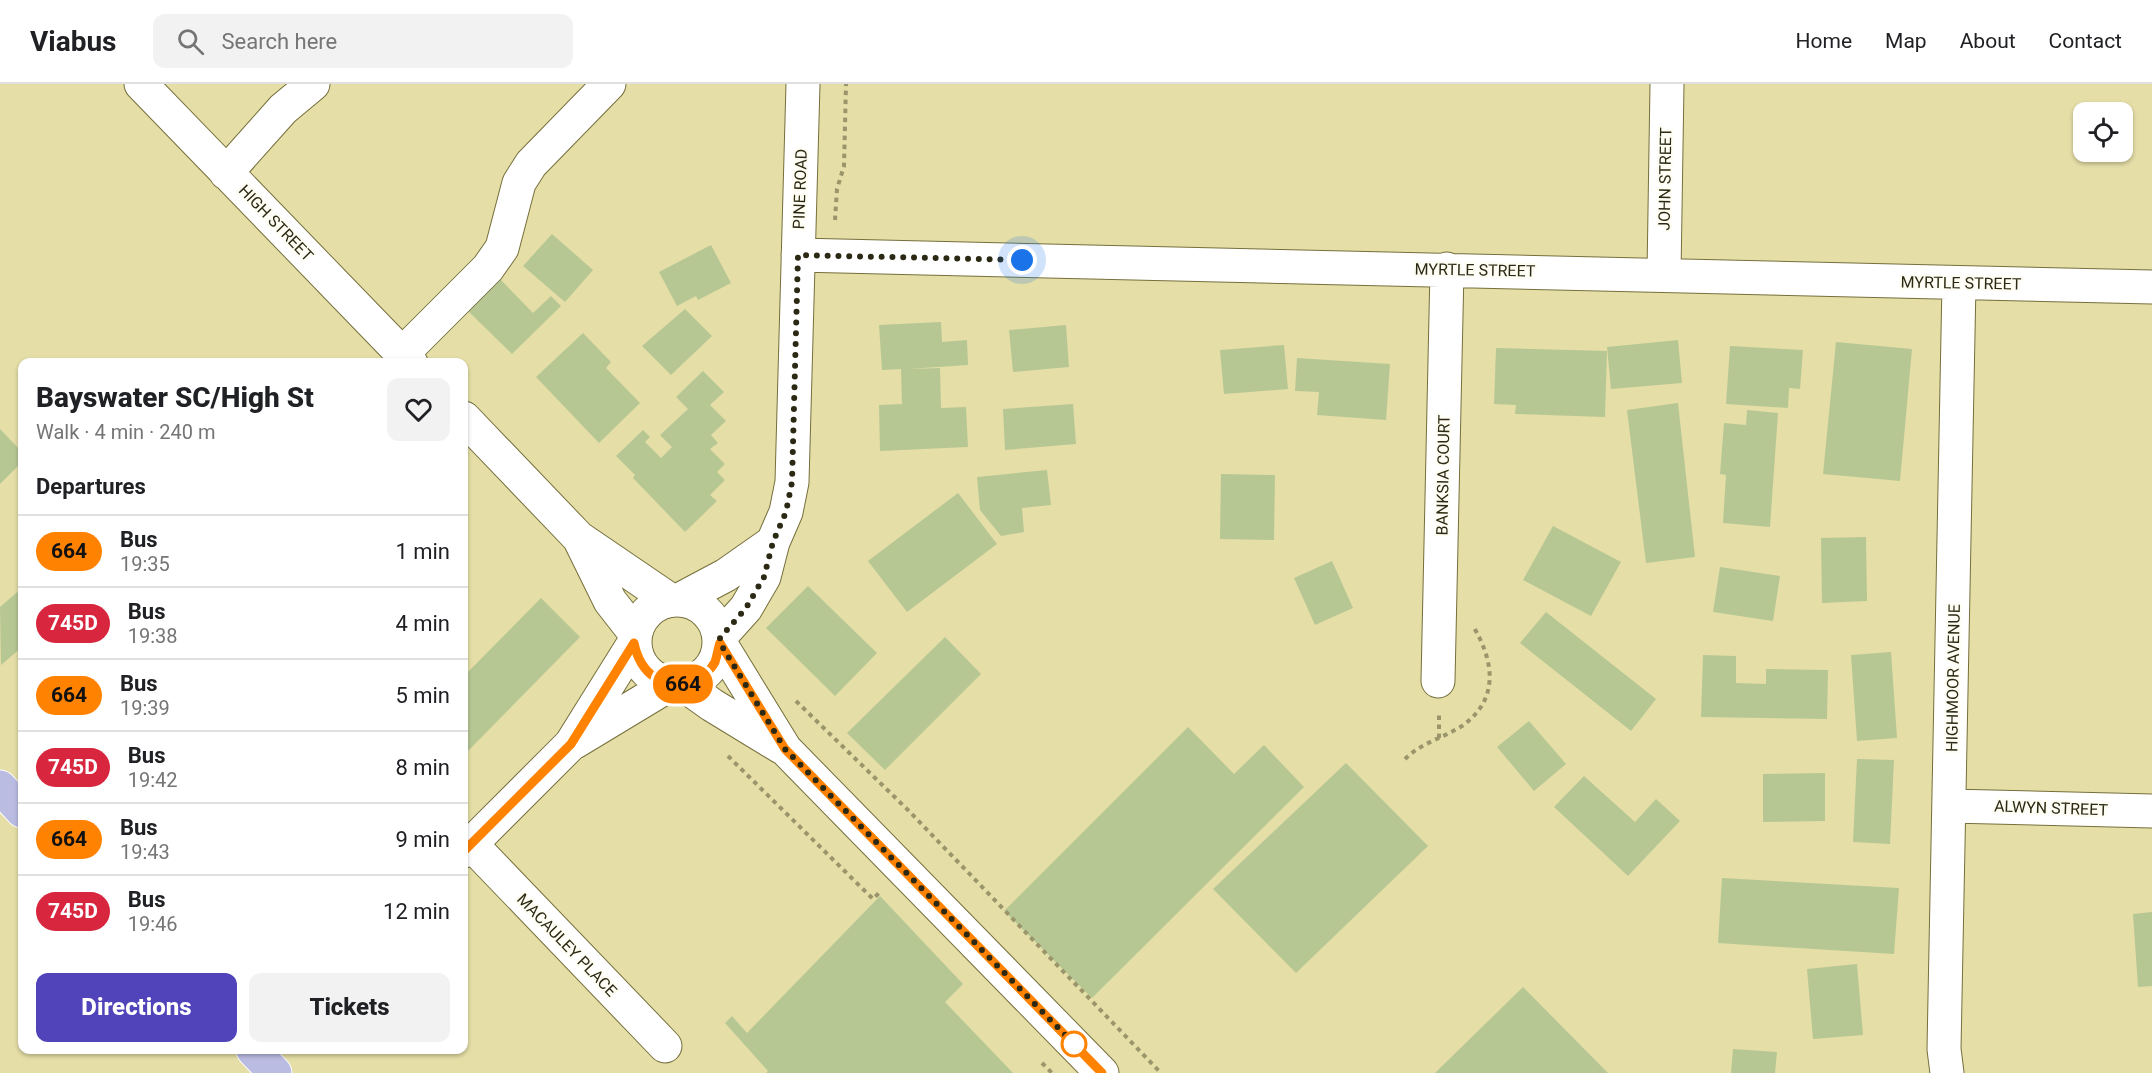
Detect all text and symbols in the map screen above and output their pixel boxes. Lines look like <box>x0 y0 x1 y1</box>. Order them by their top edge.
search box <box>153 14 573 68</box>
text: Viabus <box>30 25 117 58</box>
icon: search <box>174 25 207 58</box>
text: Search here <box>222 29 337 54</box>
text: Home <box>1796 29 1852 53</box>
text: Map <box>1885 29 1927 53</box>
text: About <box>1960 29 2016 53</box>
text: Contact <box>2049 29 2122 53</box>
map controls <box>2073 102 2133 162</box>
button: locate <box>2073 102 2133 162</box>
street label: JOHN STREET <box>1655 127 1675 231</box>
street label: PINE ROAD <box>789 148 811 230</box>
street label: HIGH STREET <box>235 181 317 265</box>
your location <box>1007 245 1037 275</box>
street label: MYRTLE STREET <box>1415 259 1536 281</box>
street label: MYRTLE STREET <box>1901 272 2022 294</box>
button: heart <box>387 378 450 441</box>
text: Bayswater SC/High St <box>36 381 314 414</box>
street label: BANKSIA COURT <box>1432 414 1454 536</box>
text: Walk · 4 min · 240 m <box>36 420 215 444</box>
text: Departures <box>36 474 146 499</box>
text: Bus <box>120 527 158 552</box>
text: 664 <box>51 539 87 563</box>
text: 1 min <box>395 539 450 564</box>
text: 19:35 <box>120 552 170 576</box>
text: Bus <box>128 599 165 624</box>
street label: HIGHMOOR AVENUE <box>1942 604 1964 752</box>
text: 745D <box>48 611 98 635</box>
text: 4 min <box>395 611 450 636</box>
text: 19:38 <box>128 624 178 648</box>
line badge: 664 <box>648 664 718 704</box>
text: Bus <box>120 671 158 696</box>
text: 664 <box>665 672 701 696</box>
text: 664 <box>51 683 87 707</box>
text: 5 min <box>395 683 450 708</box>
text: 19:39 <box>120 696 170 720</box>
text: Bus <box>128 743 165 768</box>
text: 745D <box>48 755 98 779</box>
text: 8 min <box>395 755 450 780</box>
text: 19:42 <box>128 768 178 792</box>
street label: ALWYN STREET <box>1994 797 2109 819</box>
text: Bus <box>120 815 158 840</box>
text: 664 <box>51 827 87 851</box>
text: 9 min <box>395 827 450 852</box>
text: 19:43 <box>120 840 170 864</box>
text: Bus <box>128 887 165 912</box>
street label: MACAULEY PLACE <box>513 890 621 1000</box>
text: 745D <box>48 899 98 923</box>
text: 12 min <box>383 899 450 924</box>
text: 19:46 <box>128 912 178 936</box>
button: Directions <box>36 973 237 1042</box>
button: Tickets <box>249 973 450 1042</box>
unlabelled marker <box>1061 1031 1087 1057</box>

